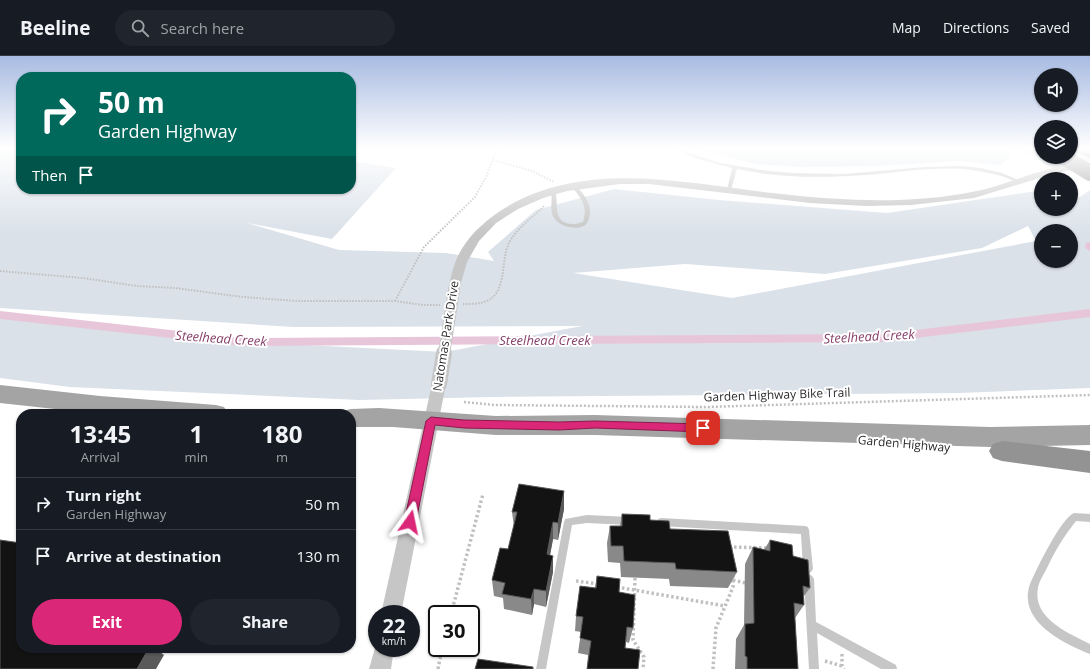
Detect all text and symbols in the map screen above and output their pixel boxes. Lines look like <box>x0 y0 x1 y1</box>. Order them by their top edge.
search box <box>115 10 395 46</box>
text: Beeline <box>20 15 91 41</box>
icon: search <box>129 17 151 39</box>
text: Search here <box>161 18 244 38</box>
text: Map <box>892 18 921 37</box>
text: Directions <box>943 18 1009 37</box>
text: Saved <box>1031 18 1070 37</box>
map controls <box>1034 68 1078 268</box>
button: sound <box>1034 68 1078 112</box>
text: 50 m <box>98 83 165 121</box>
icon: right <box>32 88 84 140</box>
text: Garden Highway <box>98 119 237 143</box>
button: layers <box>1034 120 1078 164</box>
icon: arrive <box>75 164 97 186</box>
text: Then <box>32 165 67 185</box>
button: + <box>1034 172 1078 216</box>
button: − <box>1034 224 1078 268</box>
street label: Natomas Park Drive <box>428 279 463 392</box>
water label: Steelhead Creek <box>823 325 916 347</box>
water label: Steelhead Creek <box>175 326 268 350</box>
water label: Steelhead Creek <box>499 331 591 349</box>
street label: Garden Highway Bike Trail <box>703 383 851 406</box>
pin <box>686 411 720 445</box>
text: 13:45 <box>69 417 131 450</box>
text: 1 <box>189 417 203 450</box>
text: 180 <box>261 417 303 450</box>
icon: arrive <box>692 417 714 439</box>
street label: Garden Highway <box>857 431 952 456</box>
text: Arrival <box>81 448 120 466</box>
text: min <box>185 448 208 466</box>
text: m <box>276 448 288 466</box>
text: Turn right <box>66 485 141 505</box>
icon: right <box>32 493 54 515</box>
text: 50 m <box>305 494 340 514</box>
position arrow <box>389 501 431 543</box>
text: Garden Highway <box>66 505 166 523</box>
icon: arrive <box>32 545 54 567</box>
text: Arrive at destination <box>66 546 221 566</box>
text: 130 m <box>296 546 340 566</box>
button: Exit <box>32 599 182 645</box>
button: Share <box>190 599 340 645</box>
speed limit sign: 30 <box>428 605 480 657</box>
text: 22 <box>383 612 405 639</box>
text: km/h <box>382 634 406 648</box>

